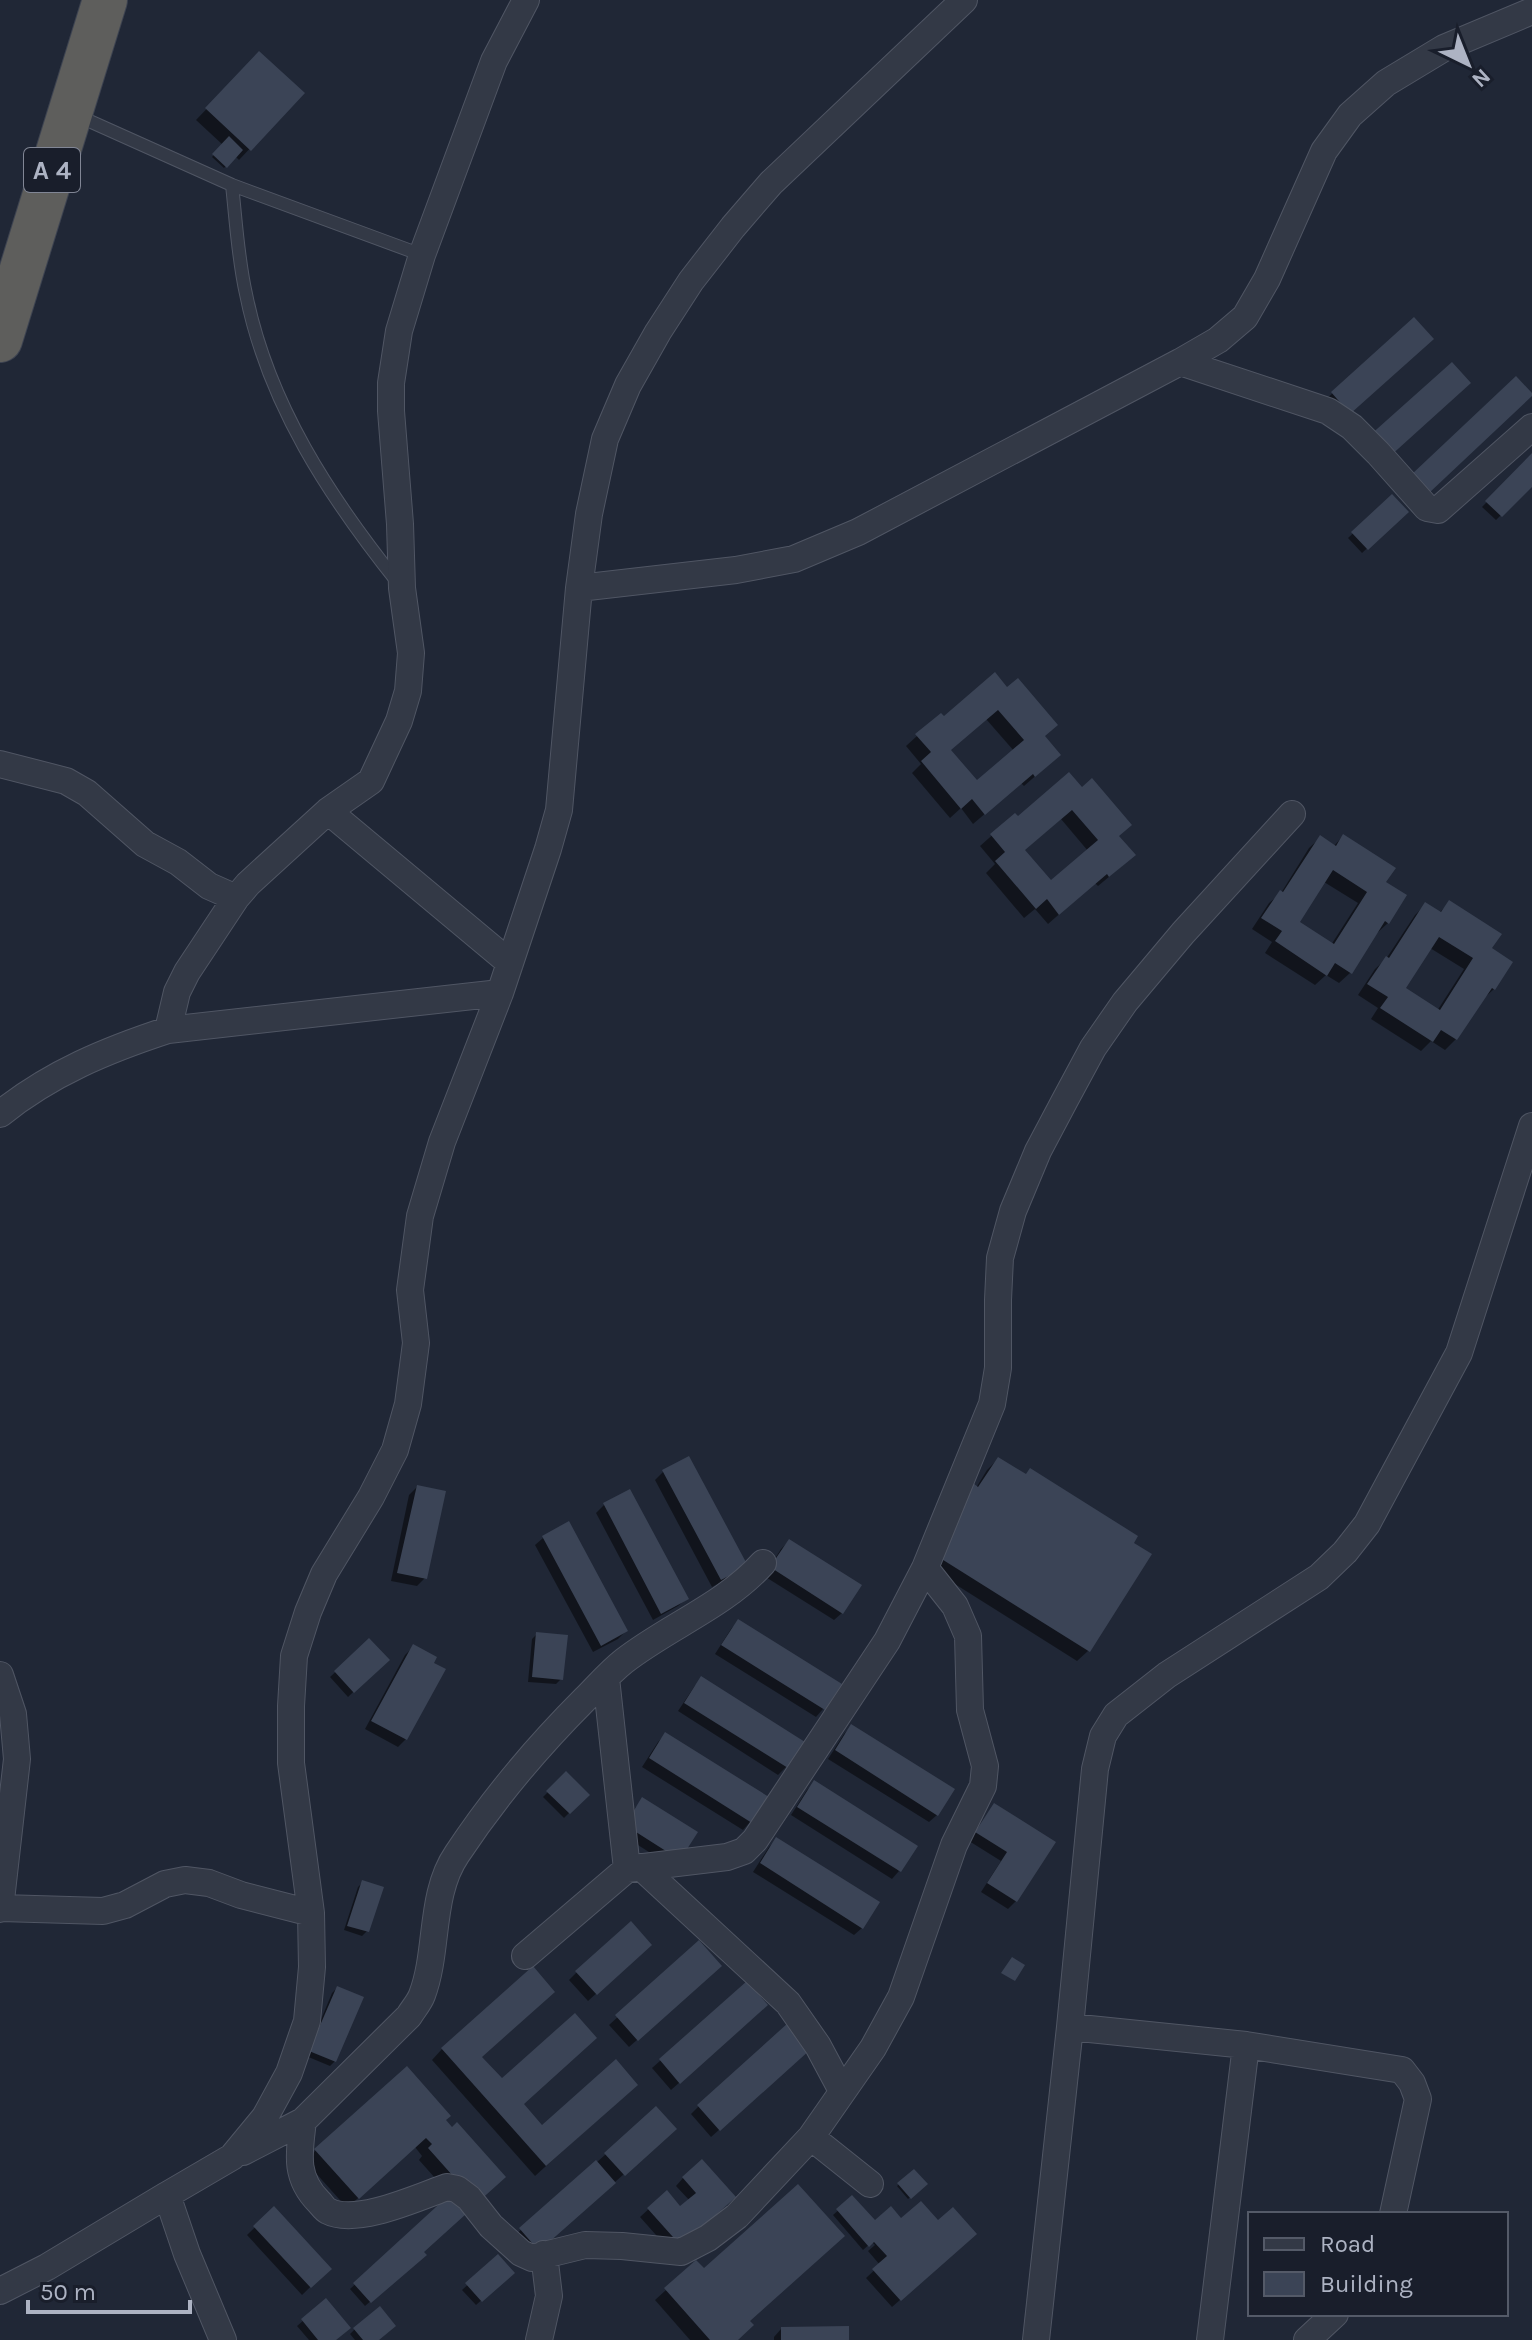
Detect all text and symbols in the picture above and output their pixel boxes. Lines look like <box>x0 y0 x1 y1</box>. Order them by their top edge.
north arrow <box>1428 24 1508 104</box>
text: N <box>1466 63 1496 93</box>
road number: A 4 <box>24 148 80 192</box>
legend <box>1248 2212 1508 2316</box>
text: Road <box>1320 2230 1375 2258</box>
scale bar <box>28 2264 190 2314</box>
text: Building <box>1320 2270 1413 2298</box>
text: 50 m <box>40 2278 96 2306</box>

